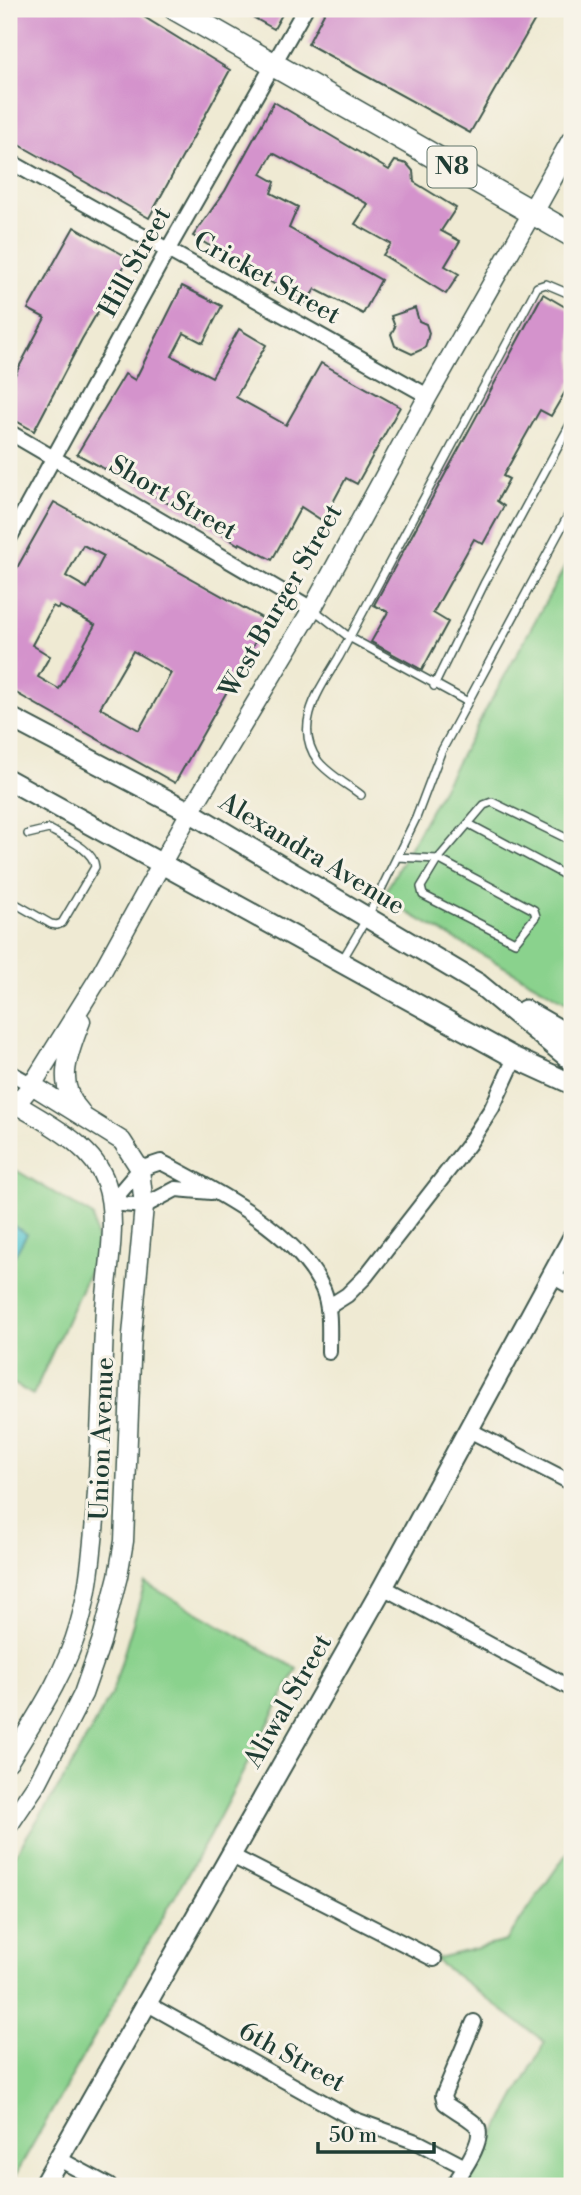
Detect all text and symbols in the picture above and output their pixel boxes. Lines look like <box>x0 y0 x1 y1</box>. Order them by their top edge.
road number: N8 <box>428 146 476 188</box>
street label: Hill Street <box>92 201 178 323</box>
street label: Cricket Street <box>188 224 346 332</box>
street label: Short Street <box>103 449 243 547</box>
street label: West Burger Street <box>212 498 350 705</box>
street label: Alexandra Avenue <box>212 785 411 922</box>
street label: Union Avenue <box>83 1357 121 1521</box>
street label: Aliwal Street <box>236 1628 339 1774</box>
street label: 6th Street <box>233 2015 351 2099</box>
scale bar <box>318 2111 434 2155</box>
text: 50 m <box>329 2123 377 2149</box>

